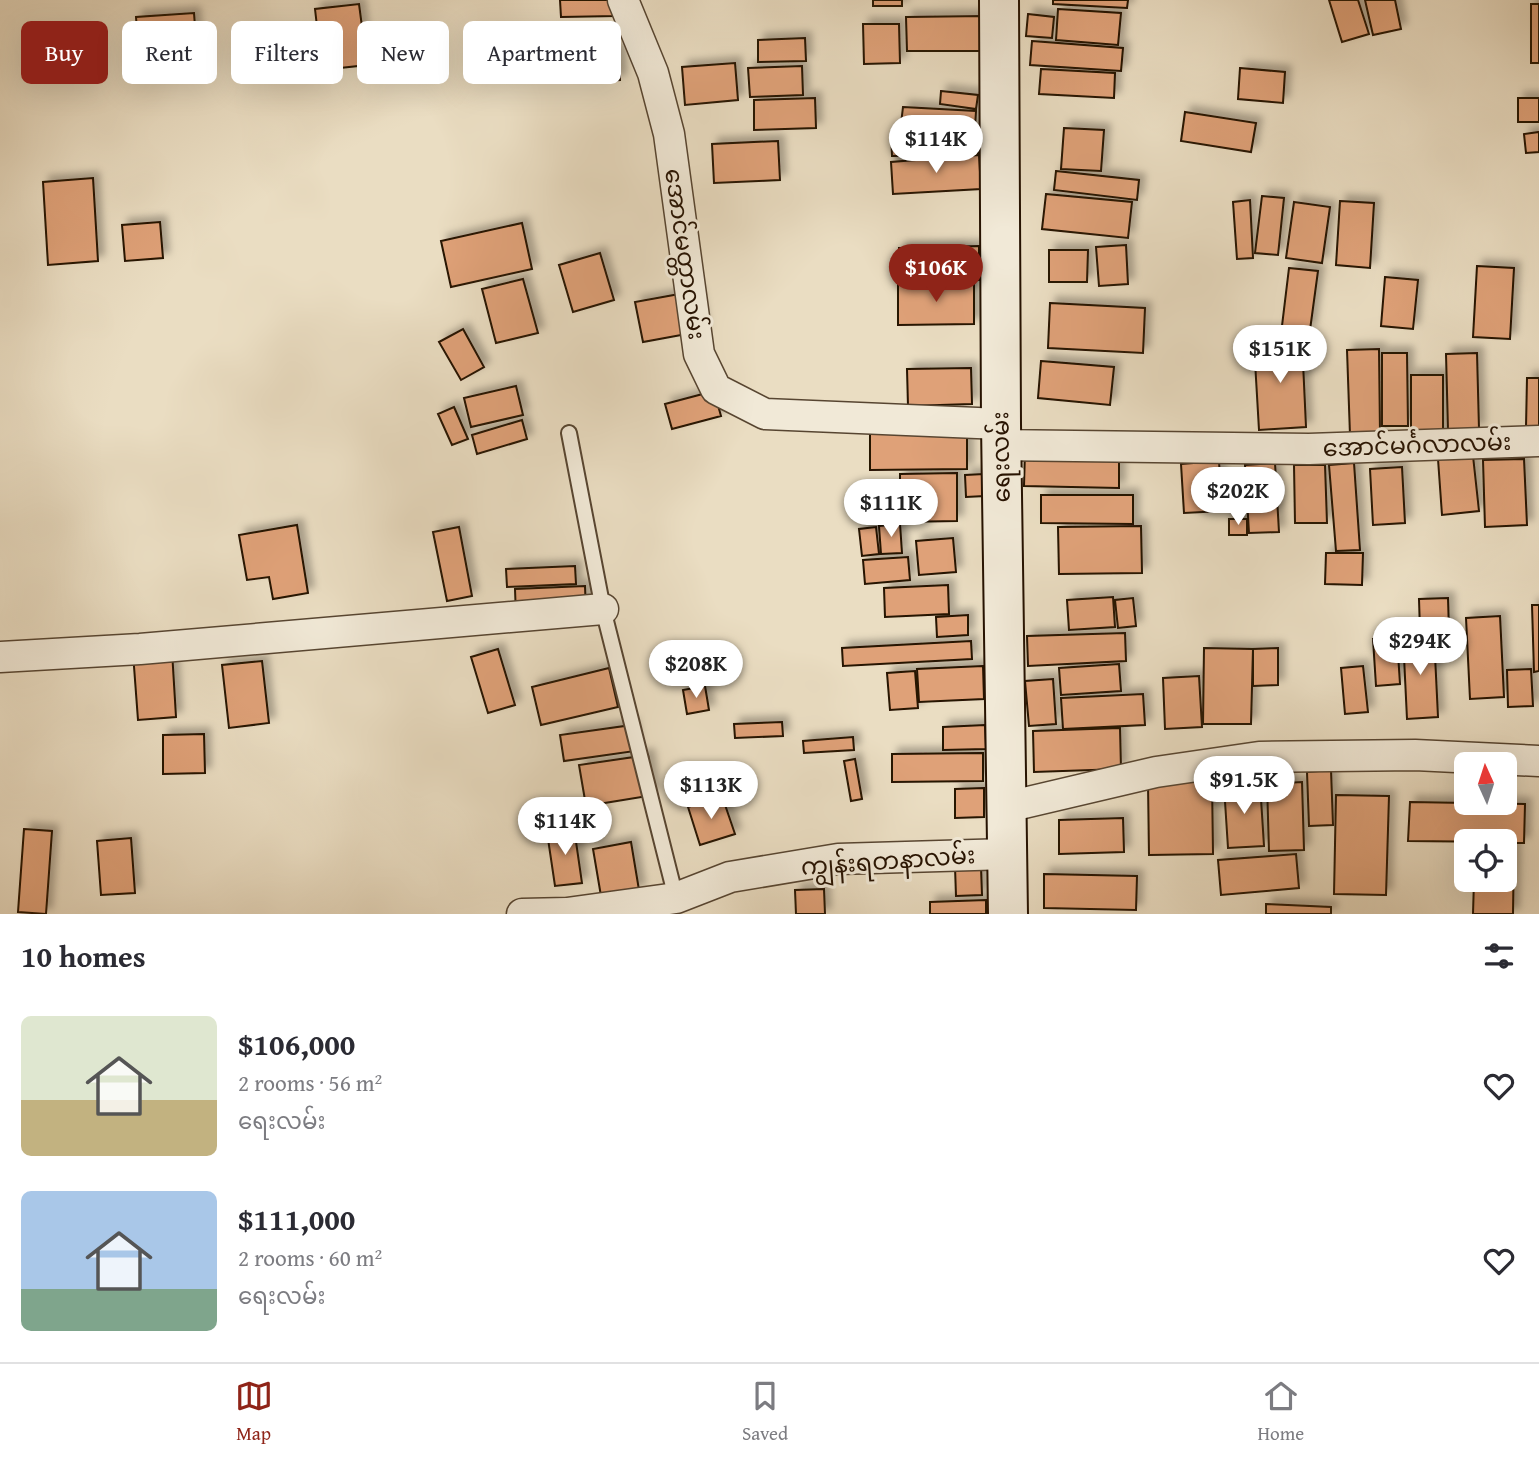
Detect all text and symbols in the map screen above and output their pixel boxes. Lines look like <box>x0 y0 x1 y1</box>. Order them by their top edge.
chip: Buy <box>21 21 108 84</box>
chip: Rent <box>122 21 217 84</box>
chip: Filters <box>231 21 343 84</box>
chip: New <box>357 21 449 84</box>
chip: Apartment <box>463 21 621 84</box>
pin: $114K <box>887 116 985 175</box>
text: $114K <box>905 121 967 154</box>
street label: အောင်မတ္တာလမ်း <box>654 166 715 342</box>
pin: $106K <box>887 244 985 304</box>
text: $106K <box>905 250 967 283</box>
pin: $151K <box>1231 326 1329 385</box>
text: $151K <box>1249 331 1311 364</box>
street label: ရေးလမ်း <box>982 411 1021 503</box>
street label: အောင်မင်္ဂလာလမ်း <box>1322 424 1512 465</box>
pin: $202K <box>1189 468 1287 527</box>
text: $202K <box>1207 473 1269 506</box>
pin: $111K <box>842 480 940 539</box>
text: $111K <box>860 485 922 518</box>
pin: $294K <box>1371 618 1469 677</box>
text: $294K <box>1389 623 1451 656</box>
pin: $208K <box>647 640 745 700</box>
text: $208K <box>665 646 727 679</box>
north arrow <box>1454 752 1517 816</box>
map controls <box>1454 752 1517 892</box>
pin: $91.5K <box>1187 756 1301 816</box>
pin: $113K <box>662 762 760 821</box>
text: $91.5K <box>1210 762 1278 795</box>
text: $113K <box>680 767 742 800</box>
pin: $114K <box>516 798 614 857</box>
text: $114K <box>534 803 596 836</box>
button: locate <box>1454 829 1517 892</box>
street label: ကျွန်းရတနာလမ်း <box>800 837 977 888</box>
text: 10 homes <box>21 934 146 978</box>
icon: filters <box>1480 937 1518 975</box>
text: $106,000 <box>238 1022 355 1066</box>
icon: home <box>77 1044 161 1128</box>
text: 2 rooms · 56 m² <box>238 1066 382 1099</box>
icon: heart <box>1480 1067 1518 1105</box>
text: ရေးလမ်း <box>238 1104 325 1137</box>
text: $111,000 <box>238 1197 355 1241</box>
icon: home <box>77 1219 161 1303</box>
text: 2 rooms · 60 m² <box>238 1241 382 1274</box>
icon: heart <box>1480 1242 1518 1280</box>
text: ရေးလမ်း <box>238 1279 325 1312</box>
tab: Map <box>235 1377 273 1447</box>
tab: Saved <box>742 1377 788 1447</box>
tab: Home <box>1258 1377 1304 1447</box>

